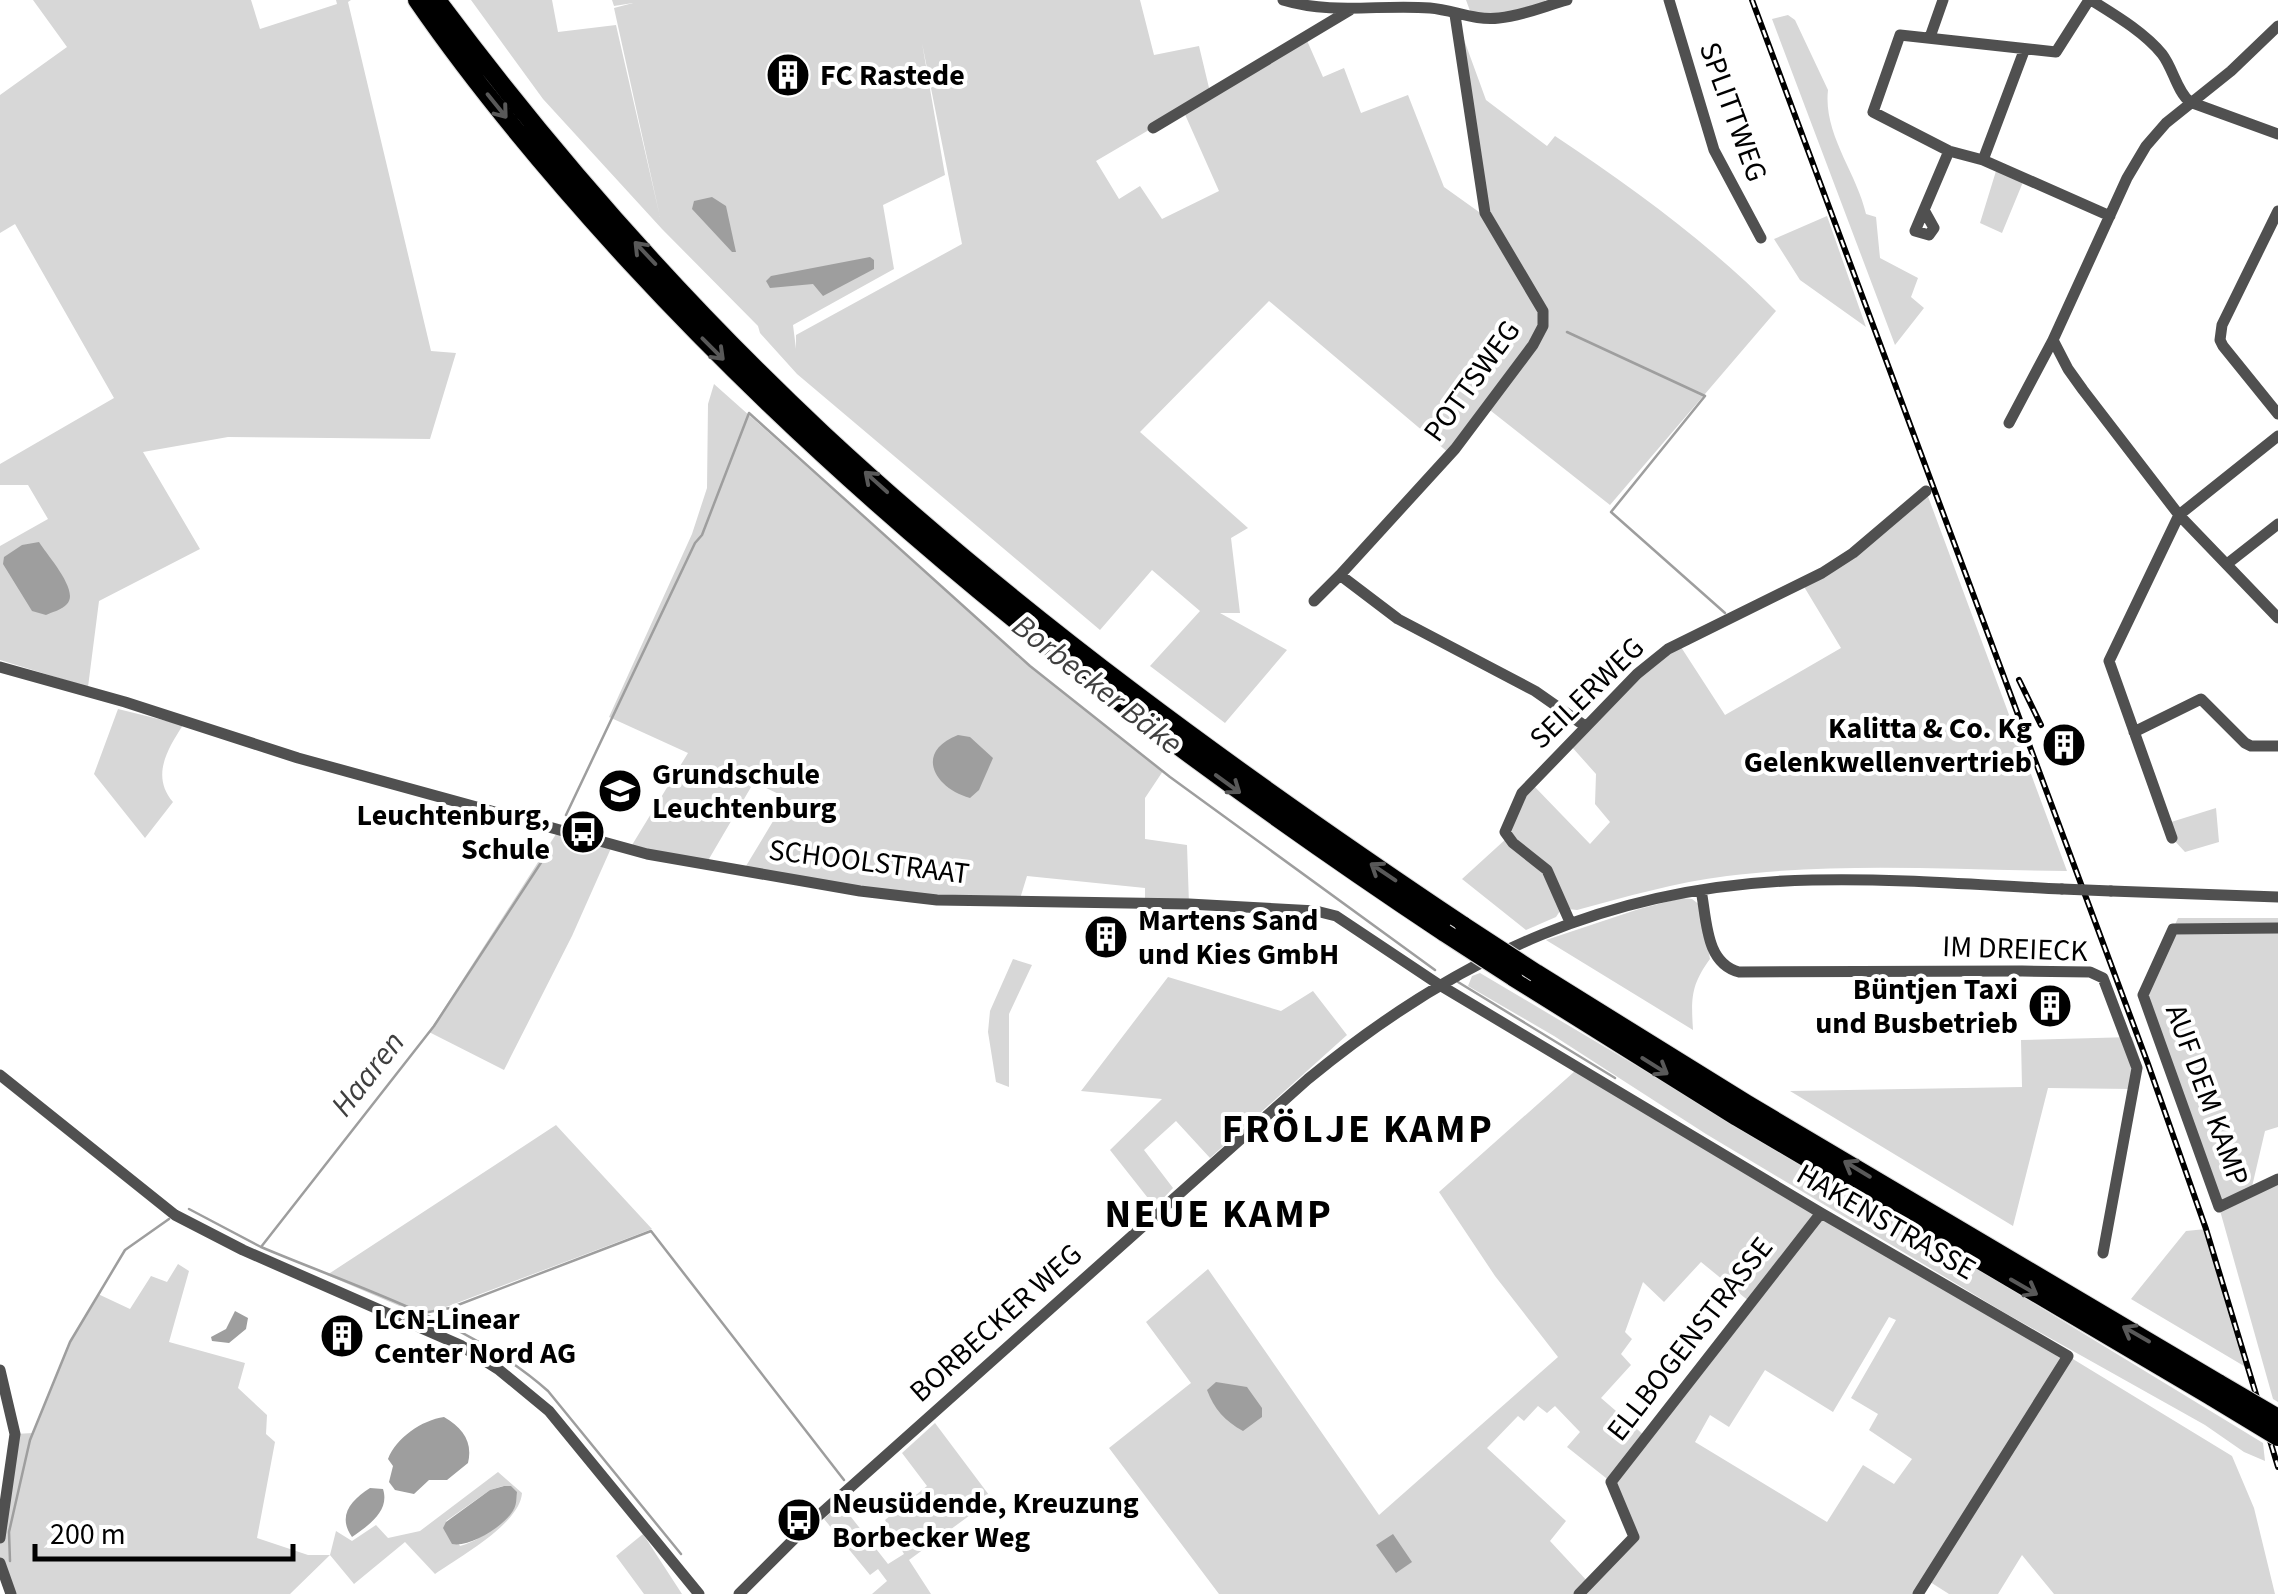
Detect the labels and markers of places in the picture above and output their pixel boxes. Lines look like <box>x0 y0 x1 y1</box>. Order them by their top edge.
building icon: FC Rastede <box>765 52 811 98</box>
place label: FC Rastede <box>820 54 965 97</box>
place label: Kalitta & Co. Kg Gelenkwellenvertrieb <box>1744 707 2032 784</box>
building icon: Kalitta & Co. Kg Gelenkwellenvertrieb <box>2041 722 2087 768</box>
place label: Grundschule Leuchtenburg <box>652 753 836 830</box>
school or university icon: Grundschule Leuchtenburg <box>597 768 643 814</box>
place label: Leuchtenburg, Schule <box>357 794 550 871</box>
bus stop icon: Leuchtenburg, Schule <box>560 809 606 855</box>
place label: Martens Sand und Kies GmbH <box>1138 899 1339 976</box>
building icon: Martens Sand und Kies GmbH <box>1083 914 1129 960</box>
place label: Büntjen Taxi und Busbetrieb <box>1815 968 2018 1045</box>
building icon: Büntjen Taxi und Busbetrieb <box>2027 983 2073 1029</box>
place label: LCN-Linear Center Nord AG <box>374 1298 576 1375</box>
building icon: LCN-Linear Center Nord AG <box>319 1313 365 1359</box>
place label: Neusüdende, Kreuzung Borbecker Weg <box>832 1482 1139 1559</box>
bus stop icon: Neusüdende, Kreuzung Borbecker Weg <box>776 1497 822 1543</box>

